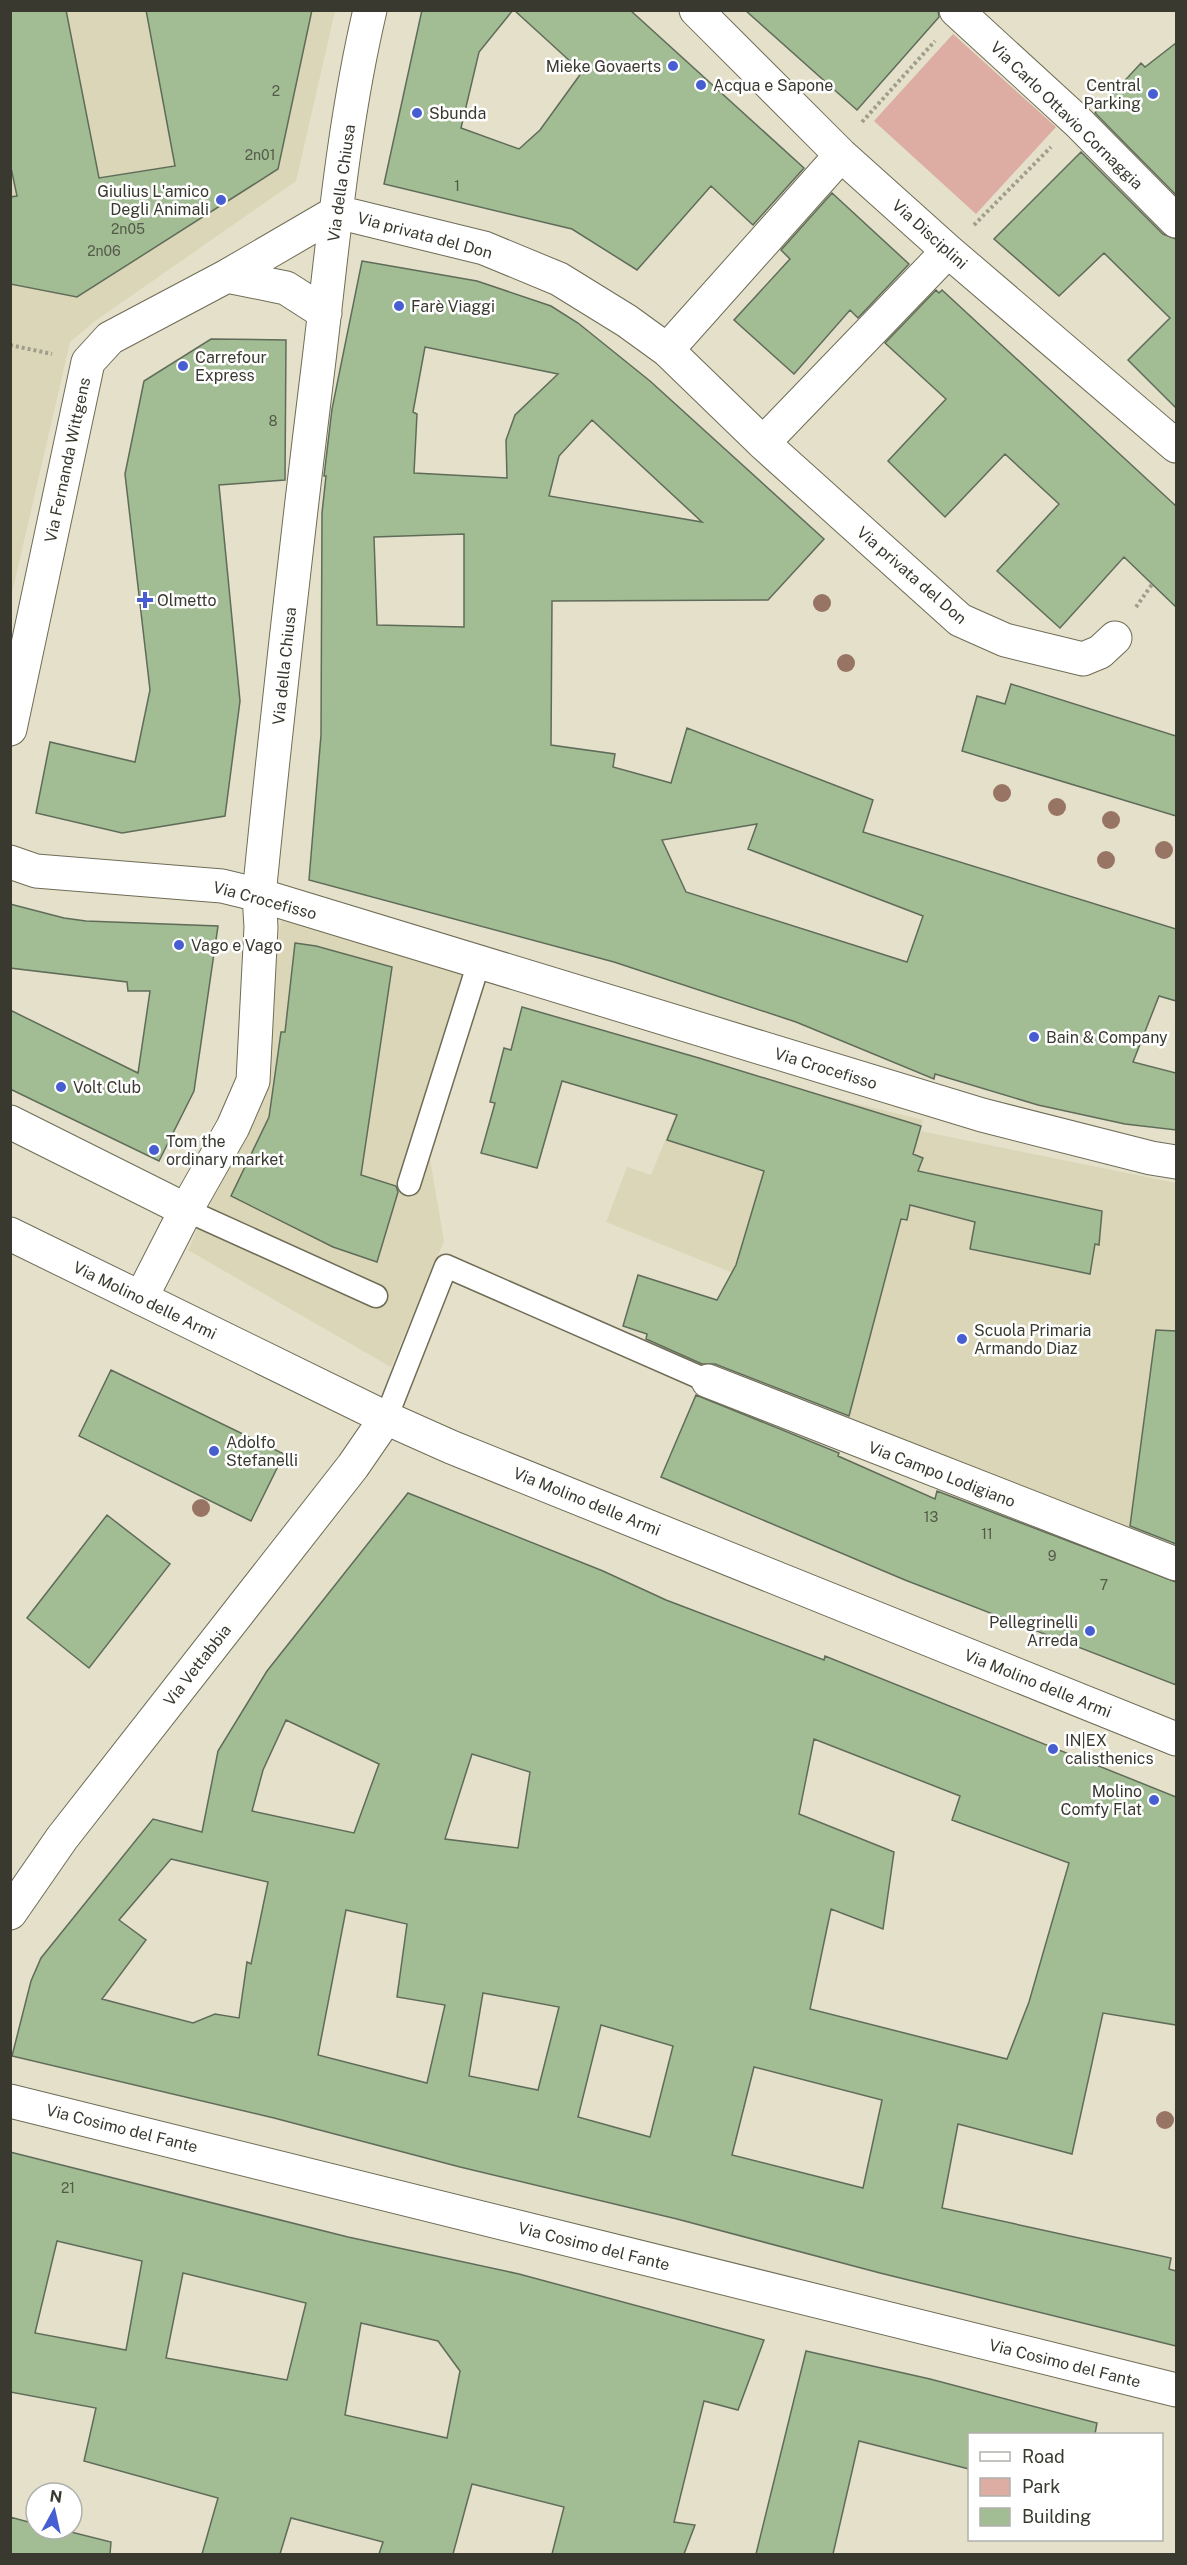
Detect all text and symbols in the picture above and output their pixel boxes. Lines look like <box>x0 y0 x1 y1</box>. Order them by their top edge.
street label: Via Carlo Ottavio Cornaggia <box>987 38 1147 193</box>
place label: Mieke Govaerts <box>546 57 661 76</box>
marker: Mieke Govaerts <box>666 59 680 73</box>
place label: Acqua e Sapone <box>713 76 833 95</box>
place label: Central Parking <box>1084 76 1141 113</box>
marker: Acqua e Sapone <box>694 78 708 92</box>
house number: 2 <box>272 83 280 99</box>
marker: Central Parking <box>1146 87 1160 101</box>
place label: Sbunda <box>429 104 486 123</box>
marker: Sbunda <box>410 106 424 120</box>
street label: Via della Chiusa <box>324 123 359 243</box>
house number: 2n01 <box>245 147 275 163</box>
house number: 1 <box>454 178 460 194</box>
place label: Giulius L'amico Degli Animali <box>97 182 209 219</box>
marker: Giulius L'amico Degli Animali <box>214 193 228 207</box>
street label: Via Disciplini <box>888 196 971 273</box>
street label: Via privata del Don <box>355 208 494 263</box>
house number: 2n05 <box>111 221 145 237</box>
house number: 2n06 <box>87 243 121 259</box>
place label: Farè Viaggi <box>411 297 495 316</box>
marker: Farè Viaggi <box>392 299 406 313</box>
place label: Carrefour Express <box>195 348 267 385</box>
marker: Carrefour Express <box>176 359 190 373</box>
street label: Via Fernanda Wittgens <box>41 376 94 544</box>
house number: 8 <box>268 413 278 429</box>
street label: Via privata del Don <box>853 523 970 628</box>
place label: Olmetto <box>157 591 216 610</box>
marker: Olmetto <box>138 593 152 607</box>
street label: Via della Chiusa <box>269 606 300 726</box>
street label: Via Crocefisso <box>211 878 319 923</box>
place label: Vago e Vago <box>191 936 282 955</box>
marker: Vago e Vago <box>172 938 186 952</box>
place label: Bain & Company <box>1046 1028 1168 1047</box>
marker: Bain & Company <box>1027 1030 1041 1044</box>
street label: Via Crocefisso <box>772 1044 880 1093</box>
place label: Volt Club <box>73 1078 141 1097</box>
marker: Volt Club <box>54 1080 68 1094</box>
place label: Tom the ordinary market <box>166 1132 284 1169</box>
marker: Tom the ordinary market <box>147 1143 161 1157</box>
street label: Via Molino delle Armi <box>70 1257 220 1343</box>
place label: Scuola Primaria Armando Diaz <box>974 1321 1091 1358</box>
marker: Scuola Primaria Armando Diaz <box>955 1332 969 1346</box>
place label: Adolfo Stefanelli <box>226 1433 298 1470</box>
street label: Via Campo Lodigiano <box>866 1438 1018 1511</box>
marker: Adolfo Stefanelli <box>207 1444 221 1458</box>
street label: Via Molino delle Armi <box>510 1463 663 1540</box>
house number: 13 <box>924 1509 938 1525</box>
house number: 11 <box>981 1526 993 1542</box>
house number: 9 <box>1048 1548 1057 1564</box>
house number: 7 <box>1100 1577 1108 1593</box>
place label: Pellegrinelli Arreda <box>989 1613 1078 1650</box>
street label: Via Vettabbia <box>160 1621 235 1710</box>
marker: Pellegrinelli Arreda <box>1083 1624 1097 1638</box>
street label: Via Molino delle Armi <box>961 1645 1114 1722</box>
place label: IN|EX calisthenics <box>1065 1731 1154 1768</box>
marker: IN|EX calisthenics <box>1046 1742 1060 1756</box>
place label: Molino Comfy Flat <box>1061 1782 1142 1819</box>
marker: Molino Comfy Flat <box>1147 1793 1161 1807</box>
street label: Via Cosimo del Fante <box>44 2100 200 2157</box>
house number: 21 <box>61 2180 75 2196</box>
street label: Via Cosimo del Fante <box>516 2218 672 2275</box>
street label: Via Cosimo del Fante <box>987 2335 1143 2392</box>
legend <box>968 2433 1163 2541</box>
text: Road <box>1022 2446 1065 2467</box>
text: Park <box>1022 2476 1060 2497</box>
north arrow <box>24 2481 84 2541</box>
text: N <box>48 2486 64 2507</box>
text: Building <box>1022 2506 1091 2527</box>

